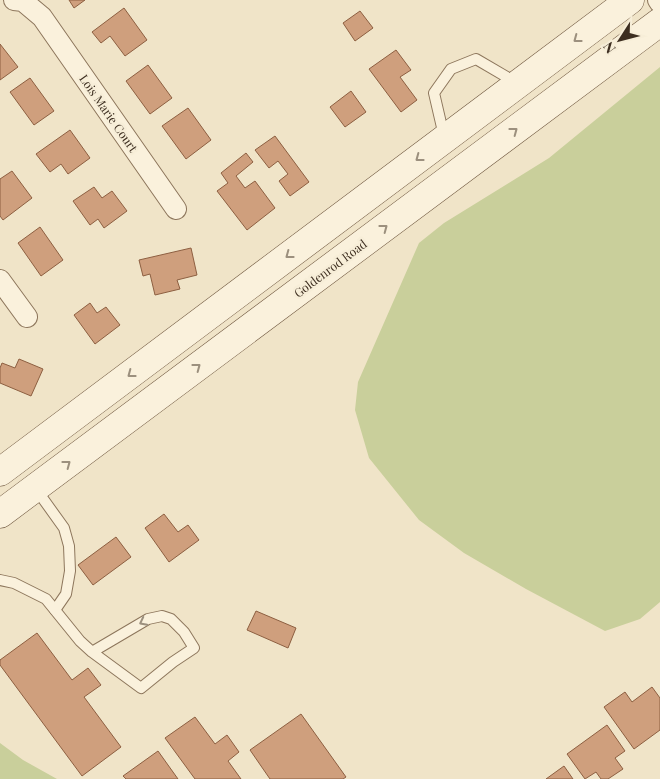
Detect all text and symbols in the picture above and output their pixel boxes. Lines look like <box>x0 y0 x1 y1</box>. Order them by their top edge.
north arrow <box>595 15 645 65</box>
one-way arrow <box>574 34 583 42</box>
text: N <box>598 38 620 58</box>
street label: Lois Marie Court <box>76 71 142 156</box>
one-way arrow <box>508 128 518 137</box>
one-way arrow <box>415 152 425 161</box>
one-way arrow <box>378 226 387 234</box>
street label: Goldenrod Road <box>290 235 370 301</box>
one-way arrow <box>286 250 295 258</box>
one-way arrow <box>191 364 201 373</box>
one-way arrow <box>127 368 137 377</box>
one-way arrow <box>61 462 70 470</box>
one-way arrow <box>140 616 149 626</box>

